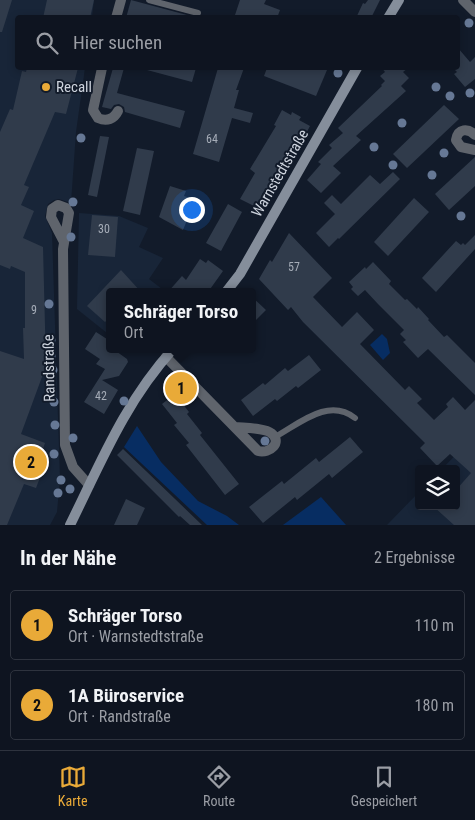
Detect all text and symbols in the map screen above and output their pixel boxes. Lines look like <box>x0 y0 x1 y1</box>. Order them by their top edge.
search box <box>15 15 460 70</box>
icon: search <box>33 29 61 57</box>
text: Hier suchen <box>73 31 162 54</box>
place label: Recall <box>56 78 92 96</box>
marker: Recall <box>40 81 52 93</box>
street label: Warnstedtstraße <box>248 126 312 220</box>
house number: 64 <box>206 132 218 146</box>
your location <box>179 197 205 223</box>
house number: 30 <box>98 222 110 236</box>
house number: 57 <box>288 260 300 274</box>
popup <box>106 288 256 353</box>
text: Schräger Torso <box>124 300 238 323</box>
house number: 9 <box>31 303 37 317</box>
text: Ort <box>124 323 143 342</box>
street label: Randstraße <box>39 334 59 402</box>
pin: 1 <box>165 369 197 407</box>
house number: 42 <box>95 389 107 403</box>
pin: 2 <box>15 443 47 481</box>
map controls <box>415 465 460 510</box>
button: layers <box>415 465 460 510</box>
text: In der Nähe <box>20 546 116 570</box>
text: 2 Ergebnisse <box>374 548 455 567</box>
text: Schräger Torso <box>68 604 182 627</box>
text: 1 <box>33 616 41 635</box>
text: 110 m <box>415 616 454 635</box>
text: Ort · Warnstedtstraße <box>68 627 203 646</box>
text: 1A Büroservice <box>68 684 184 707</box>
text: 2 <box>33 696 41 715</box>
text: 180 m <box>415 696 454 715</box>
text: Ort · Randstraße <box>68 707 171 726</box>
tab: Karte <box>58 763 87 809</box>
tab: Route <box>203 763 235 809</box>
tab: Gespeichert <box>351 763 417 809</box>

